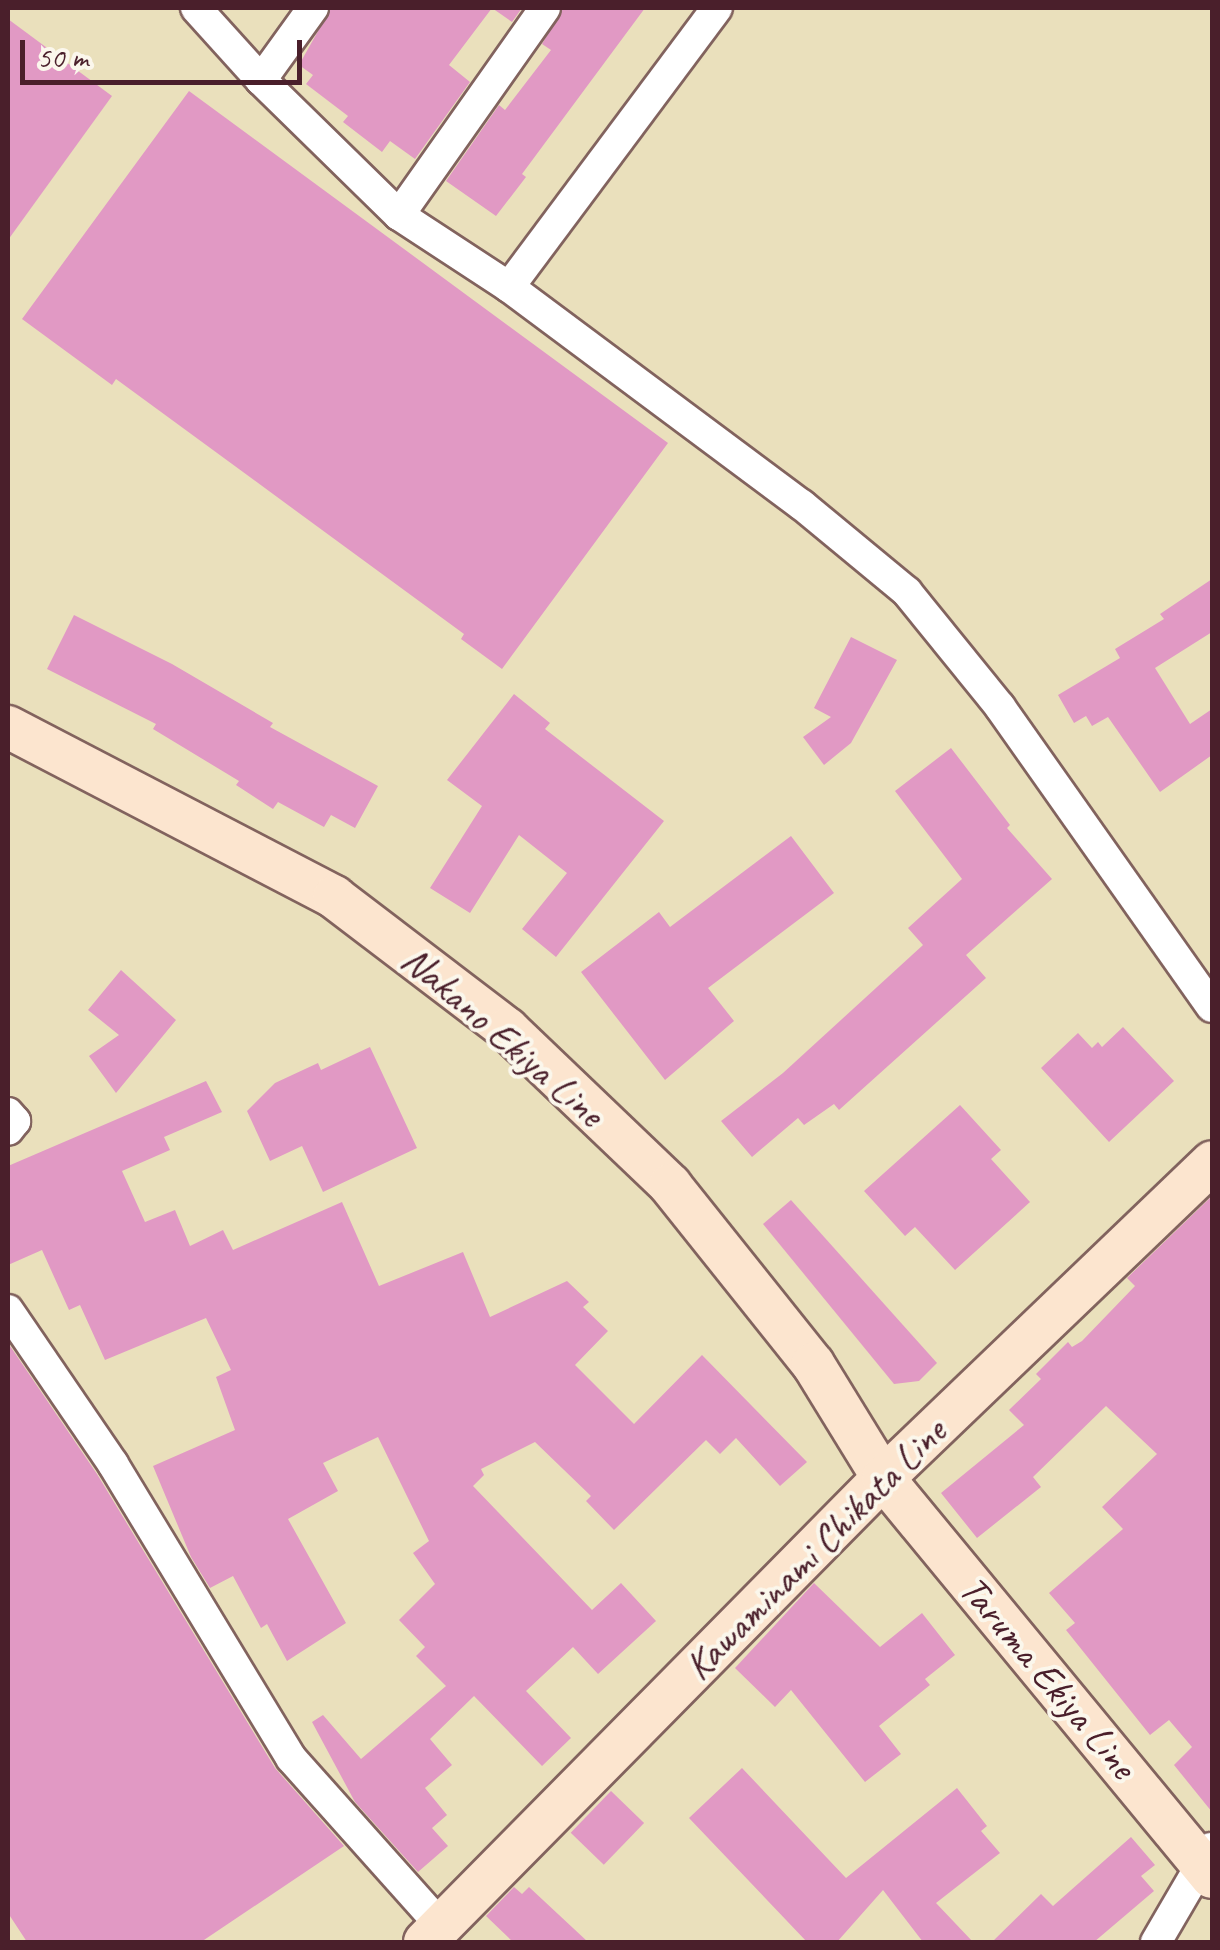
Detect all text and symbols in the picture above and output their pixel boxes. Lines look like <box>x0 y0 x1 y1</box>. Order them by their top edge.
scale bar <box>25 20 308 82</box>
text: 50 m <box>37 38 88 76</box>
street label: Nakano Ekiya Line <box>392 935 614 1137</box>
street label: Kawaminami Chikata Line <box>674 1408 956 1690</box>
street label: Taruma Ekiya Line <box>949 1565 1147 1789</box>

